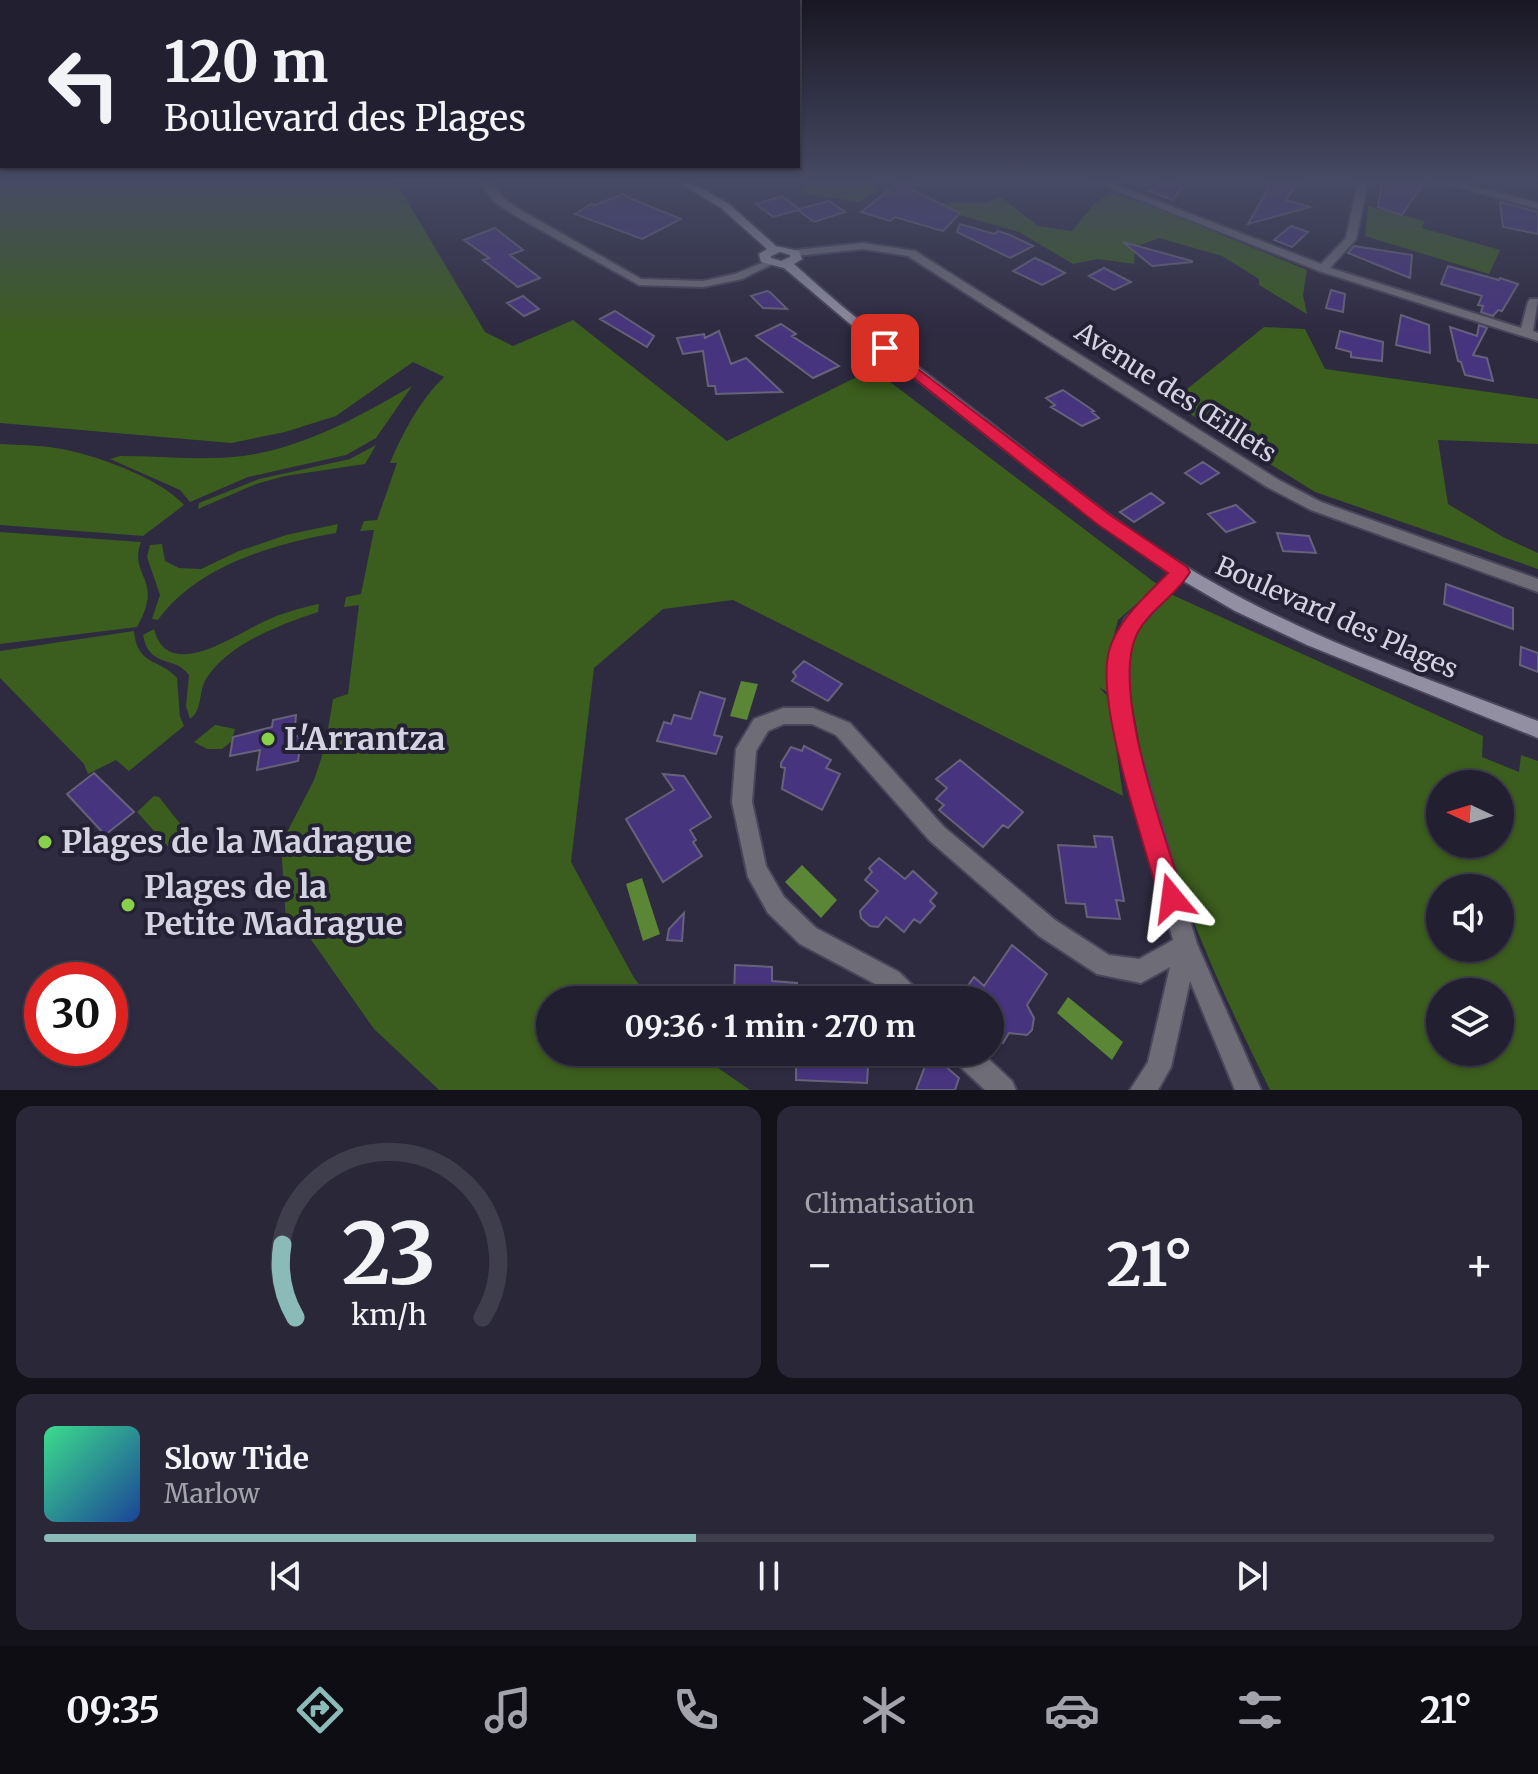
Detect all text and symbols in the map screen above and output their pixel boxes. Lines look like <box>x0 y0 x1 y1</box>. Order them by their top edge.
text: 120 m <box>164 27 328 97</box>
icon: left <box>32 32 136 136</box>
text: Boulevard des Plages <box>164 96 526 141</box>
pin <box>851 314 919 382</box>
street label: Avenue des Œillets <box>1068 314 1283 469</box>
icon: arrive <box>863 326 907 370</box>
street label: Boulevard des Plages <box>1211 549 1463 685</box>
place label: L'Arrantza <box>284 719 446 759</box>
marker: L'Arrantza <box>259 730 277 748</box>
north arrow <box>1426 770 1514 858</box>
map controls <box>1426 770 1514 1066</box>
place label: Plages de la Madrague <box>61 822 412 862</box>
marker: Plages de la Madrague <box>36 833 54 851</box>
position arrow <box>1130 856 1214 940</box>
place label: Plages de la Petite Madrague <box>144 867 403 944</box>
button: sound <box>1426 874 1514 962</box>
marker: Plages de la Petite Madrague <box>119 896 137 914</box>
speed limit sign: 30 <box>24 962 128 1066</box>
button: layers <box>1426 978 1514 1066</box>
text: 09:36 · 1 min · 270 m <box>624 1007 916 1045</box>
text: Climatisation <box>805 1187 975 1220</box>
text: 23 <box>341 1202 436 1307</box>
text: 21° <box>1106 1227 1193 1302</box>
text: − <box>805 1237 834 1292</box>
text: + <box>1465 1237 1494 1292</box>
text: km/h <box>351 1297 426 1333</box>
text: Slow Tide <box>164 1439 309 1477</box>
text: Marlow <box>164 1477 260 1510</box>
icon: previous <box>264 1554 308 1598</box>
icon: pause <box>747 1554 791 1598</box>
icon: next <box>1230 1554 1274 1598</box>
icon: directions <box>292 1682 348 1738</box>
icon: music <box>480 1682 536 1738</box>
icon: phone <box>668 1682 724 1738</box>
icon: climate <box>856 1682 912 1738</box>
icon: car <box>1044 1682 1100 1738</box>
icon: filters <box>1232 1682 1288 1738</box>
text: 09:35 <box>66 1688 160 1733</box>
text: 21° <box>1420 1688 1472 1733</box>

